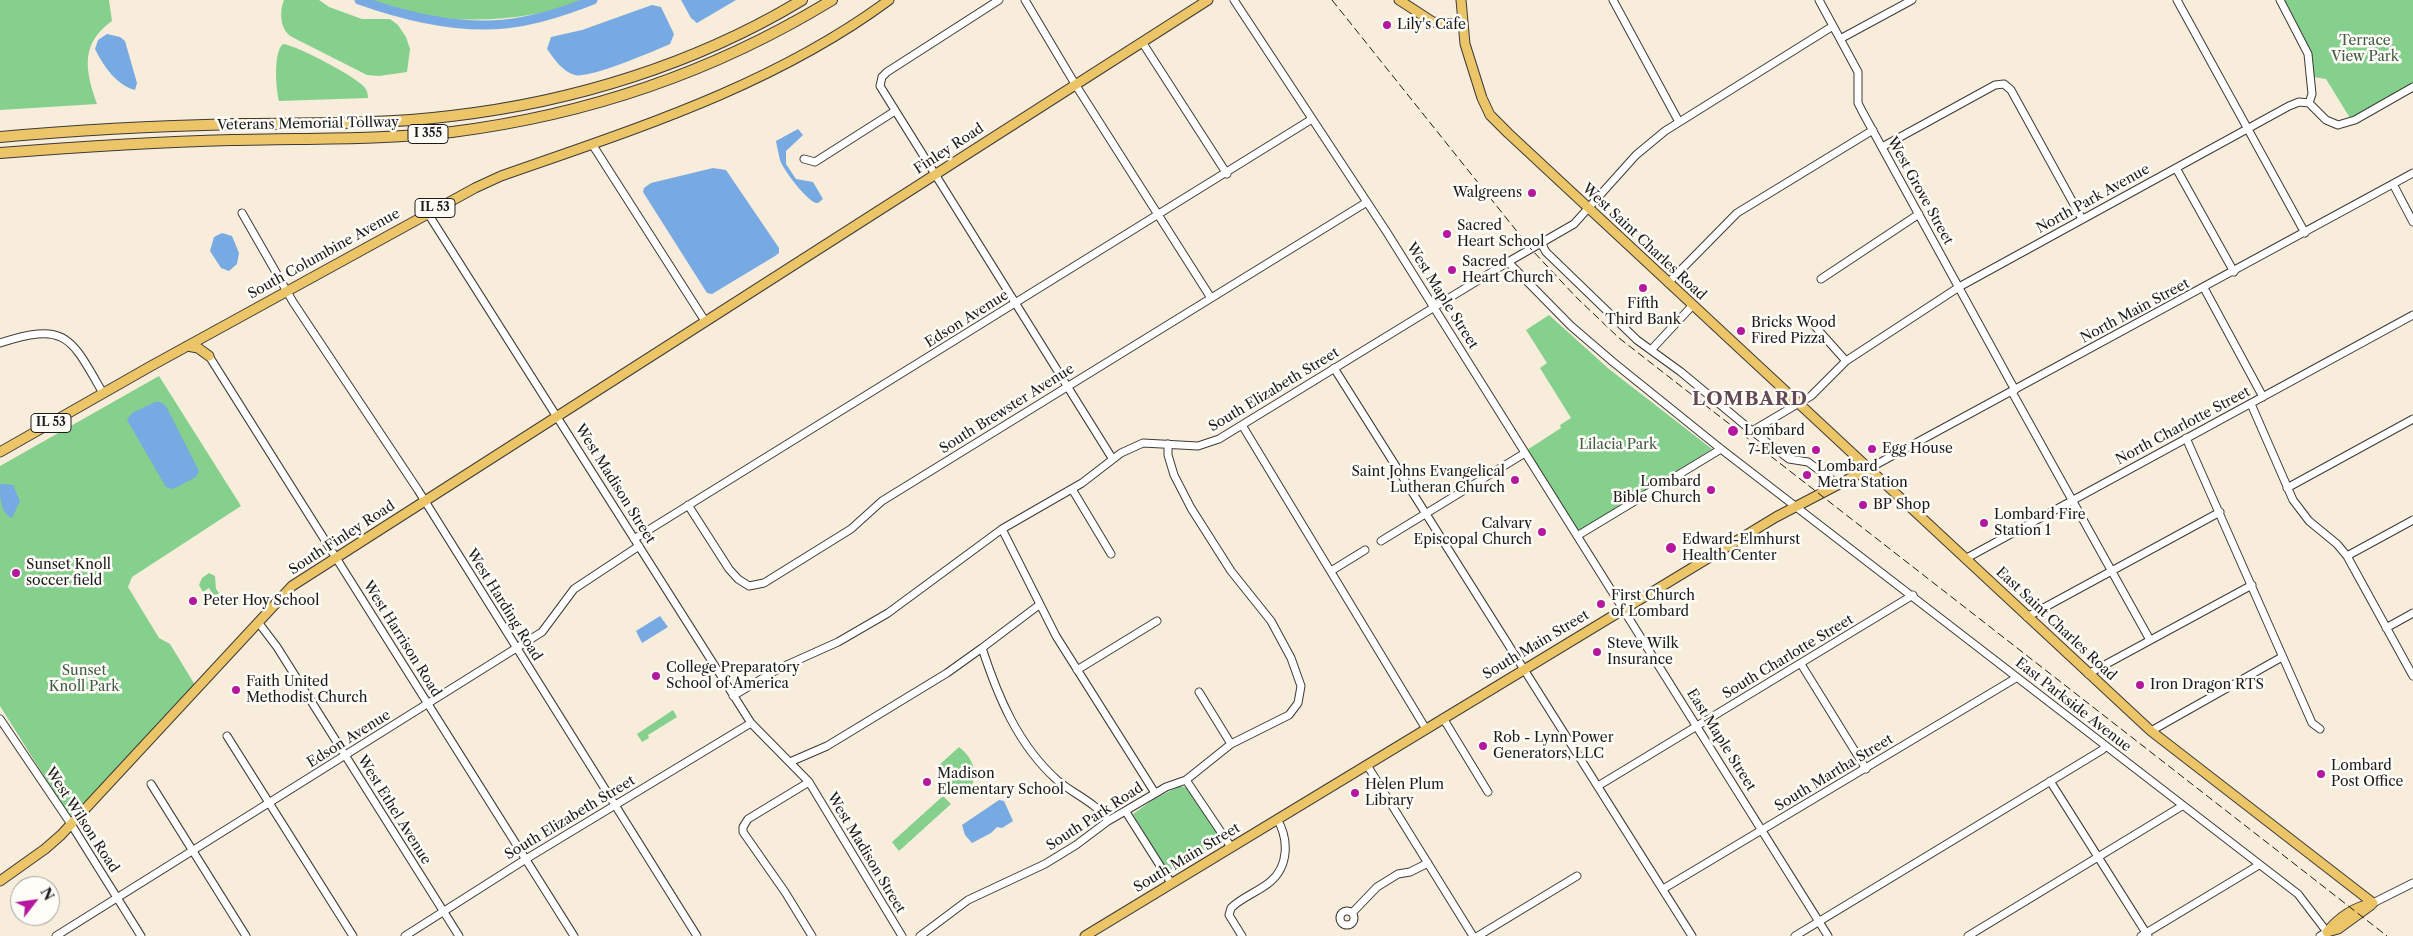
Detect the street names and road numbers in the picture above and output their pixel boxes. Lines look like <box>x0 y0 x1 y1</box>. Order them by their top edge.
street label: Veterans Memorial Tollway <box>217 114 399 134</box>
street label: Finley Road <box>911 120 987 178</box>
road number: I 355 <box>408 125 448 144</box>
street label: West Grove Street <box>1883 134 1957 248</box>
street label: North Park Avenue <box>2033 161 2153 237</box>
street label: West Saint Charles Road <box>1579 180 1709 304</box>
road number: IL 53 <box>415 198 455 218</box>
street label: South Columbine Avenue <box>245 205 403 303</box>
street label: West Maple Street <box>1403 240 1481 352</box>
street label: North Main Street <box>2078 275 2192 347</box>
street label: Edson Avenue <box>922 287 1012 351</box>
street label: South Elizabeth Street <box>1206 344 1342 436</box>
street label: South Brewster Avenue <box>937 361 1077 457</box>
street label: North Charlotte Street <box>2113 383 2253 469</box>
road number: IL 53 <box>31 413 71 432</box>
street label: West Madison Street <box>571 421 659 547</box>
street label: South Finley Road <box>286 497 398 579</box>
street label: West Harding Road <box>463 546 545 664</box>
street label: East Saint Charles Road <box>1992 564 2120 684</box>
street label: West Harrison Road <box>359 578 445 700</box>
street label: South Main Street <box>1480 607 1592 683</box>
street label: South Charlotte Street <box>1719 611 1857 703</box>
street label: East Parkside Avenue <box>2012 655 2134 755</box>
street label: East Maple Street <box>1683 686 1759 794</box>
street label: Edson Avenue <box>304 707 394 771</box>
street label: South Martha Street <box>1772 731 1896 815</box>
street label: West Ethel Avenue <box>354 752 434 868</box>
street label: West Wilson Road <box>42 764 122 876</box>
street label: South Elizabeth Street <box>502 772 638 864</box>
street label: South Park Road <box>1044 780 1146 854</box>
street label: West Madison Street <box>823 790 909 916</box>
street label: South Main Street <box>1131 820 1243 896</box>

